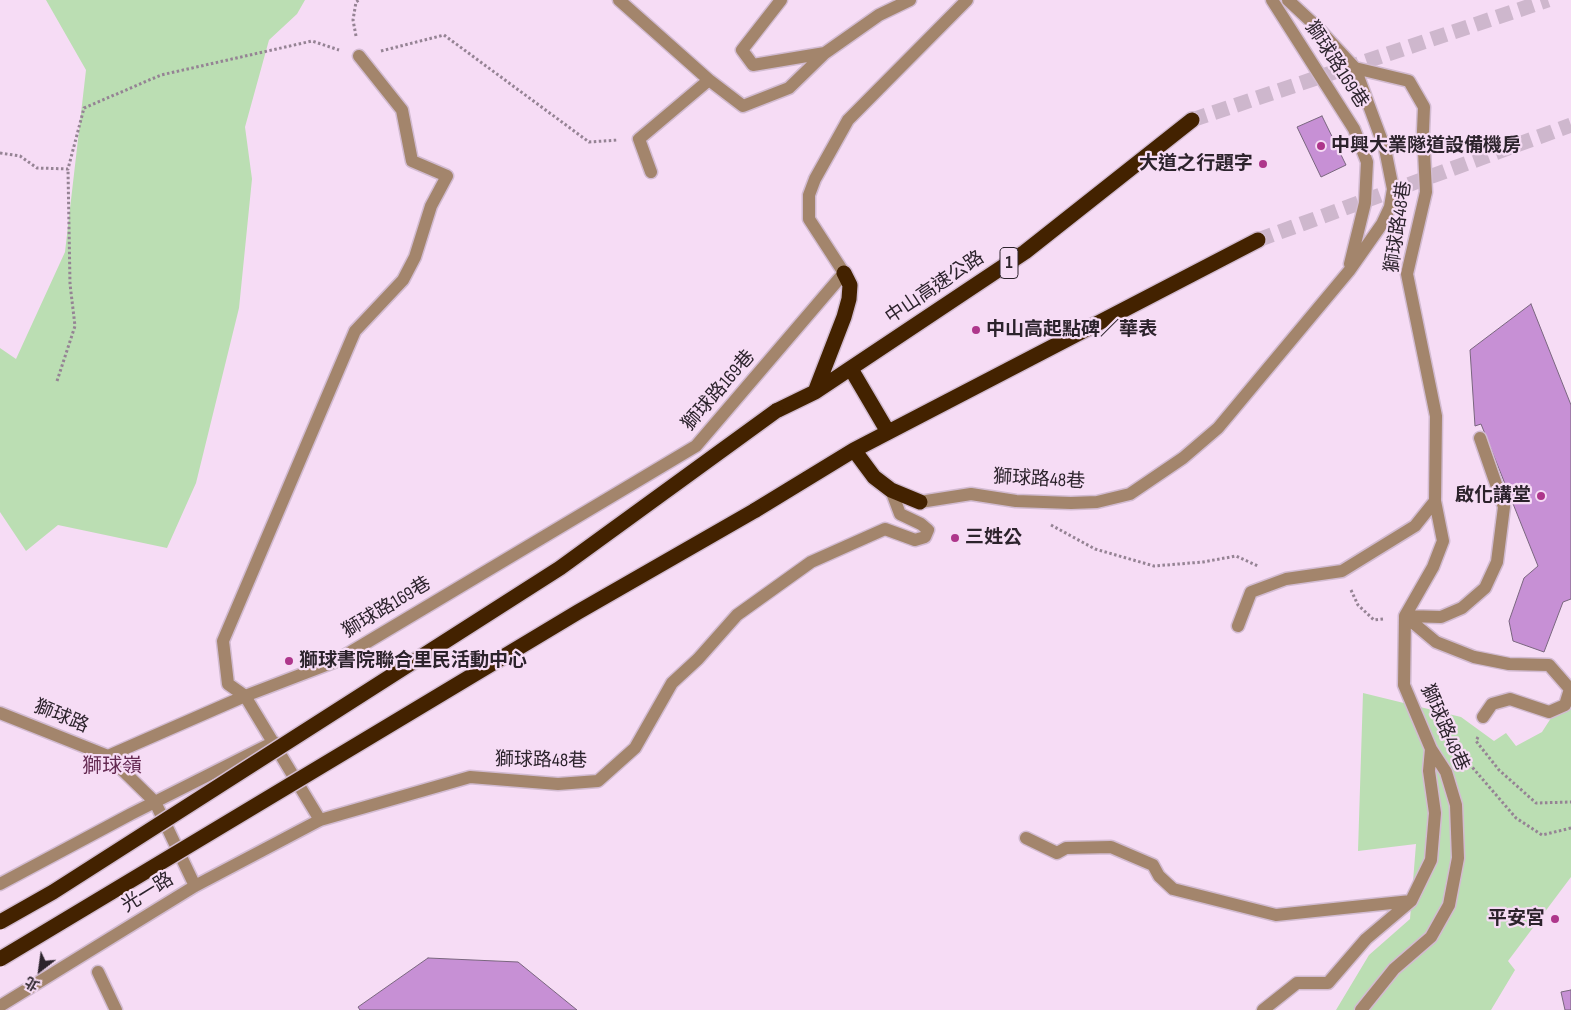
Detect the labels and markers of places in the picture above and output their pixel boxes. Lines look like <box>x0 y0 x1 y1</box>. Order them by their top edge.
place label: 中興大業隧道設備機房 <box>1331 135 1521 157</box>
marker: 中興大業隧道設備機房 <box>1315 140 1327 152</box>
place label: 大道之行題字 <box>1139 153 1253 175</box>
marker: 大道之行題字 <box>1257 158 1269 170</box>
place label: 中山高起點碑／華表 <box>986 319 1157 341</box>
marker: 中山高起點碑／華表 <box>970 324 982 336</box>
place label: 啟化講堂 <box>1455 485 1531 507</box>
marker: 啟化講堂 <box>1535 490 1547 502</box>
place label: 三姓公 <box>965 527 1022 549</box>
marker: 三姓公 <box>949 532 961 544</box>
place label: 獅球書院聯合里民活動中心 <box>299 650 527 672</box>
marker: 獅球書院聯合里民活動中心 <box>283 655 295 667</box>
place label: 平安宮 <box>1488 908 1545 930</box>
marker: 平安宮 <box>1549 913 1561 925</box>

